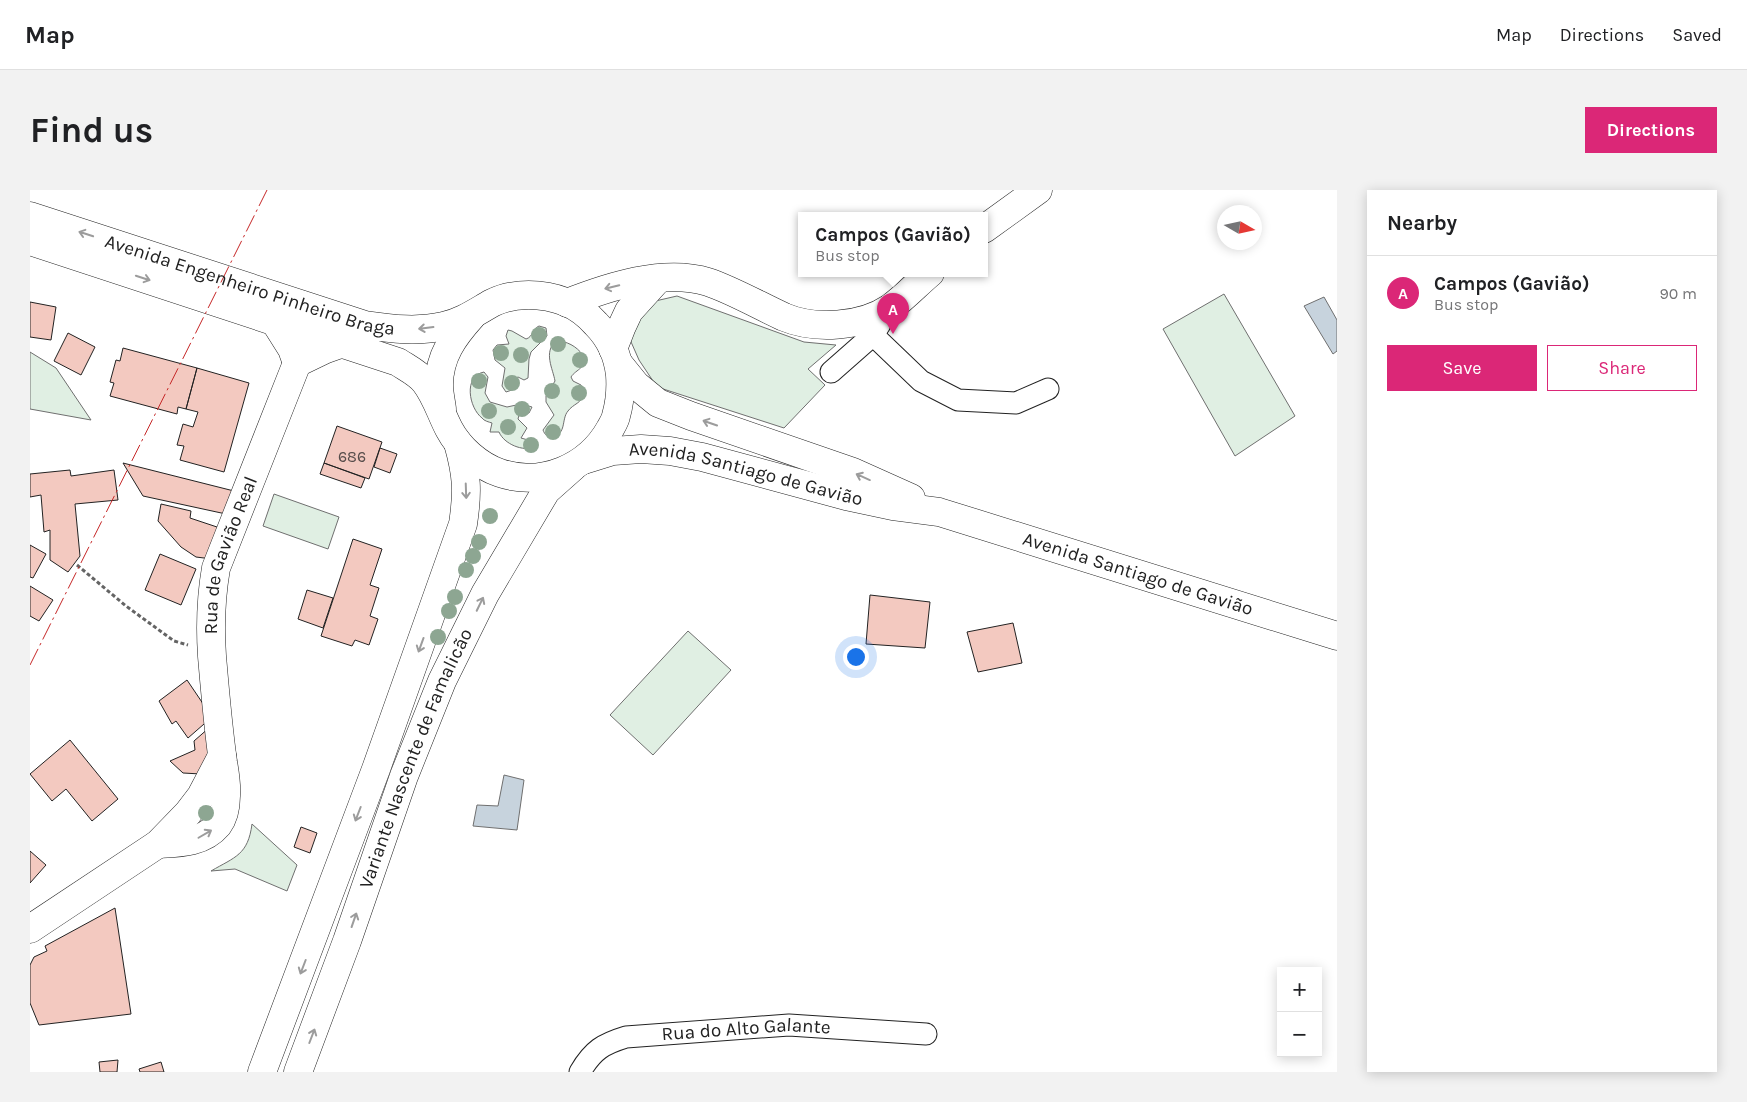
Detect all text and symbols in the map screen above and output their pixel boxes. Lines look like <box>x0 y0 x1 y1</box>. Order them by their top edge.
text: Map <box>25 21 75 49</box>
text: Map <box>1496 24 1532 46</box>
text: Directions <box>1560 24 1644 46</box>
text: Saved <box>1672 24 1722 46</box>
button: Directions <box>1585 107 1717 153</box>
text: Find us <box>30 110 153 151</box>
north arrow <box>1217 205 1262 250</box>
text: Nearby <box>1387 211 1457 235</box>
popup <box>798 212 988 277</box>
text: Campos (Gavião) <box>815 224 971 246</box>
one-way arrow <box>78 229 94 238</box>
street label: Avenida Engenheiro Pinheiro Braga <box>102 230 396 340</box>
text: Bus stop <box>815 246 880 265</box>
text: Campos (Gavião) <box>1434 273 1589 295</box>
one-way arrow <box>135 274 150 283</box>
one-way arrow <box>604 283 620 292</box>
text: A <box>1398 284 1408 303</box>
text: 90 m <box>1659 284 1697 303</box>
pin: A <box>877 293 909 334</box>
text: Bus stop <box>1434 295 1498 314</box>
one-way arrow <box>418 323 434 333</box>
button: Save <box>1387 345 1537 391</box>
button: Share <box>1547 345 1697 391</box>
one-way arrow <box>703 418 718 427</box>
street label: Avenida Santiago de Gavião <box>628 438 865 510</box>
house number: 686 <box>338 447 366 466</box>
one-way arrow <box>856 471 871 481</box>
street label: Rua de Gavião Real <box>200 473 262 634</box>
one-way arrow <box>462 482 471 498</box>
street label: Avenida Santiago de Gavião <box>1020 528 1256 620</box>
one-way arrow <box>476 597 486 612</box>
street label: Variante Nascente de Famalicão <box>355 625 477 891</box>
one-way arrow <box>416 637 425 653</box>
your location <box>843 644 869 670</box>
one-way arrow <box>353 806 363 821</box>
one-way arrow <box>198 829 212 839</box>
one-way arrow <box>350 913 359 929</box>
one-way arrow <box>298 958 307 974</box>
map controls <box>1277 967 1322 1057</box>
button: + <box>1277 967 1322 1012</box>
button: − <box>1277 1012 1322 1057</box>
street label: Rua do Alto Galante <box>661 1014 831 1045</box>
one-way arrow <box>308 1028 317 1044</box>

